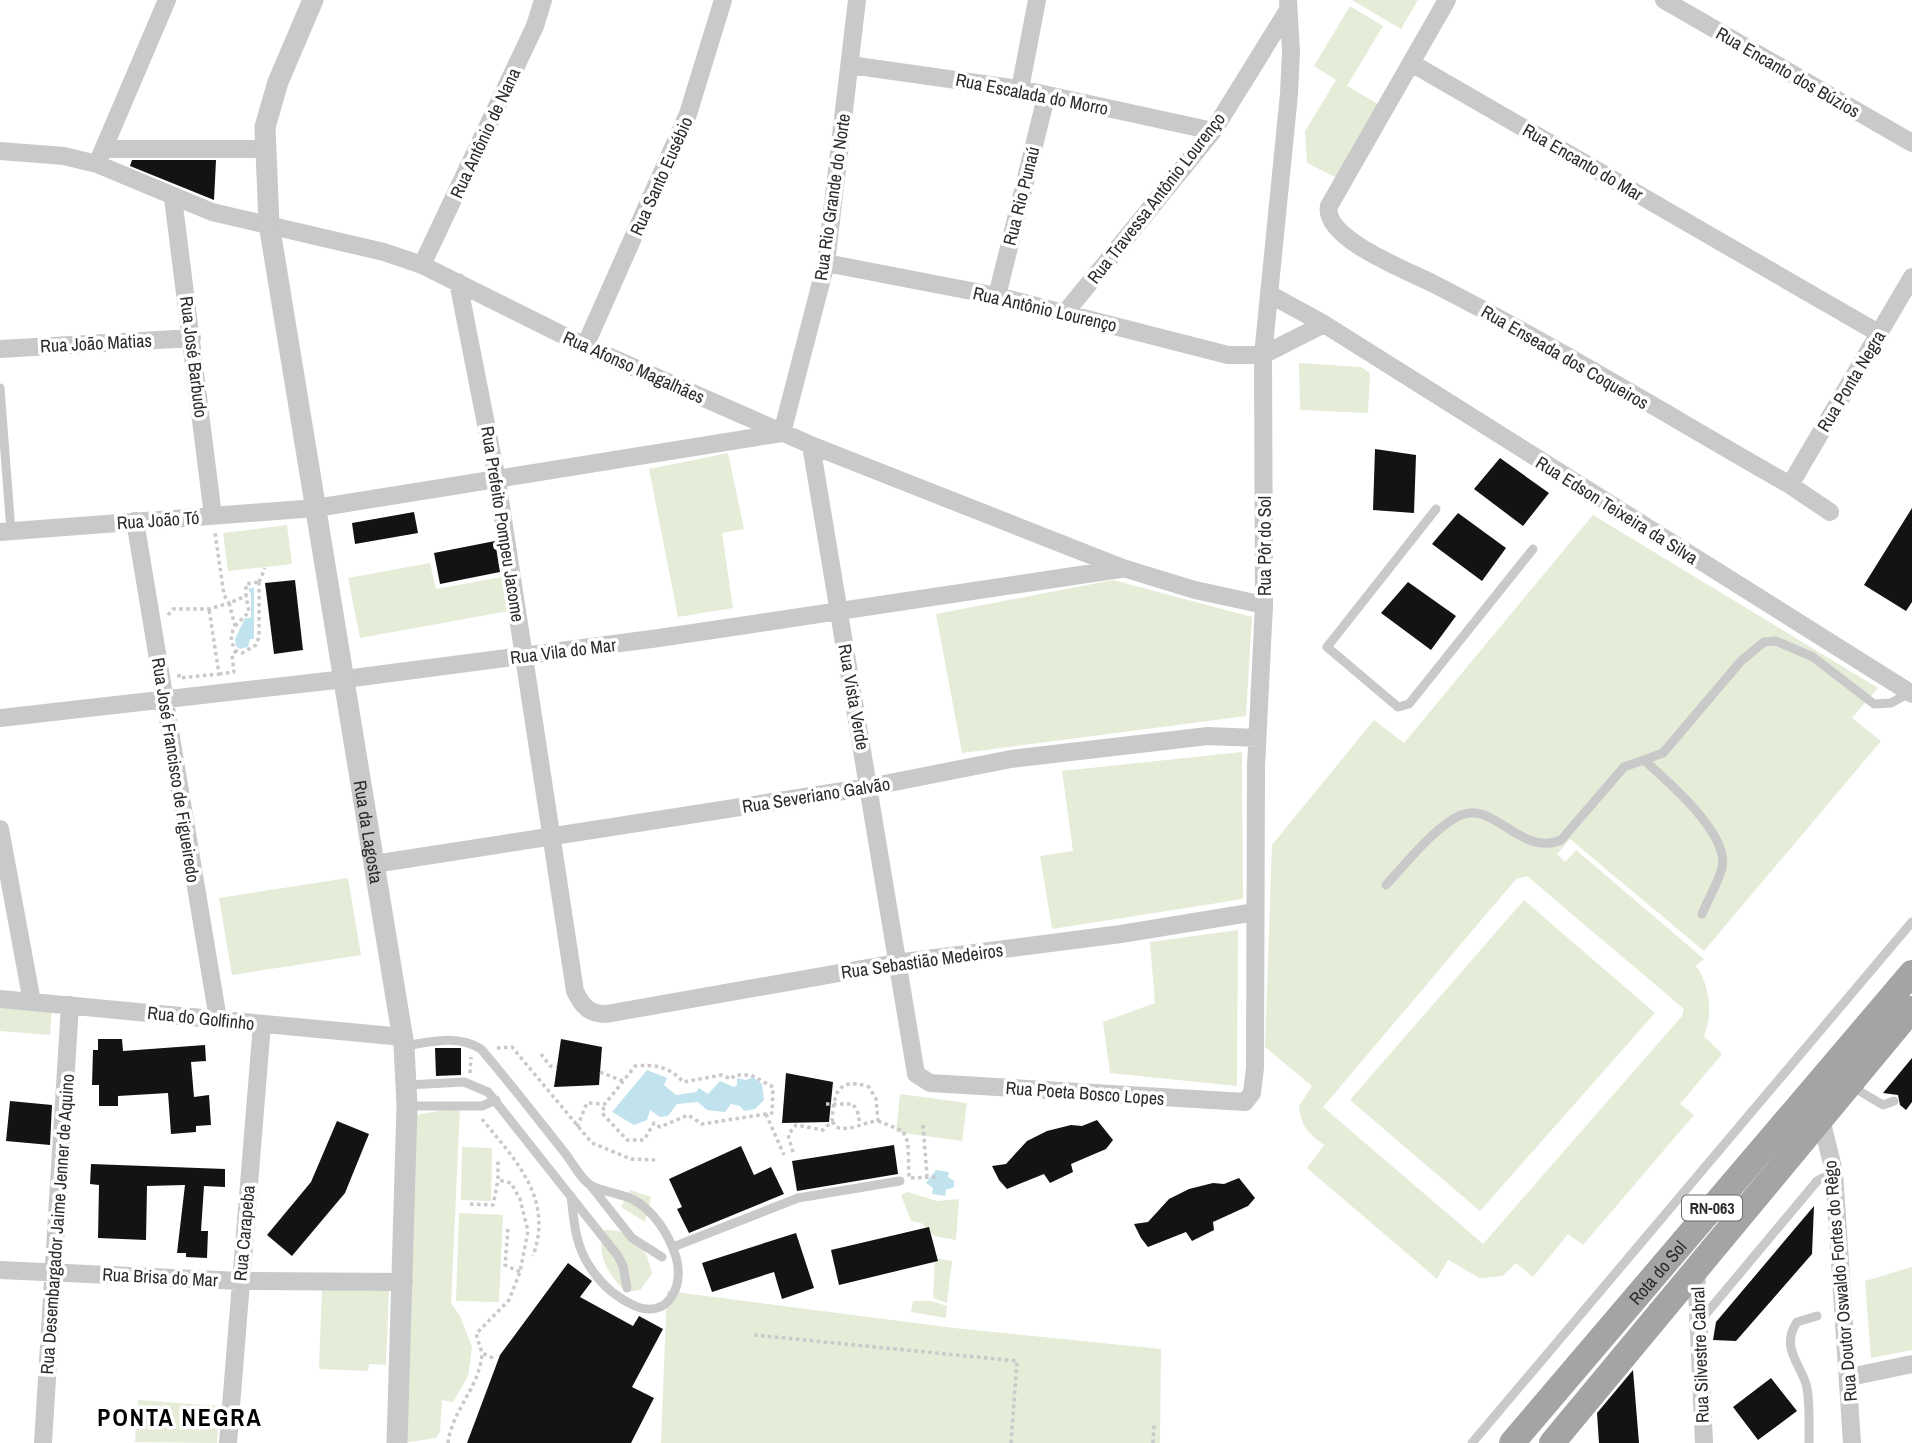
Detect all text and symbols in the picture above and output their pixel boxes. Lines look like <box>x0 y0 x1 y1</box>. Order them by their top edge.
street label: Rua Encanto dos Búzios <box>1711 21 1865 123</box>
street label: Rua Antônio de Nana <box>444 64 526 202</box>
street label: Rua Escalada do Morro <box>954 67 1110 121</box>
street label: Rua Travessa Antônio Lourenço <box>1081 107 1231 289</box>
street label: Rua Santo Eusébio <box>624 112 698 240</box>
street label: Rua Rio Grande do Norte <box>808 112 856 282</box>
street label: Rua Encanto do Mar <box>1518 117 1648 207</box>
street label: Rua Rio Punaú <box>997 144 1045 248</box>
street label: Rua Antônio Lourenço <box>971 280 1119 338</box>
street label: Rua José Barbudo <box>174 295 214 419</box>
street label: Rua Enseada dos Coqueiros <box>1477 299 1653 415</box>
street label: Rua Afonso Magalhães <box>559 325 709 409</box>
street label: Rua Ponta Negra <box>1811 326 1891 436</box>
street label: Rua João Matias <box>40 328 152 358</box>
street label: Rua Prefeito Pompeu Jacome <box>475 424 531 624</box>
street label: Rua Edson Teixeira da Silva <box>1531 450 1703 570</box>
street label: Rua Pôr do Sol <box>1252 496 1277 596</box>
street label: Rua João Tó <box>116 505 200 535</box>
street label: Rua Vila do Mar <box>509 632 617 670</box>
street label: Rua Vista Verde <box>832 642 876 752</box>
street label: Rua José Francisco de Figueiredo <box>146 656 206 884</box>
street label: Rua Severiano Galvão <box>740 771 892 819</box>
street label: Rua da Lagosta <box>348 778 390 885</box>
street label: Rua Sebastião Medeiros <box>839 937 1005 985</box>
street label: Rua do Golfinho <box>146 1000 256 1036</box>
street label: Rua Desembargador Jaime Jenner de Aquino <box>34 1073 80 1375</box>
street label: Rua Poeta Bosco Lopes <box>1005 1075 1165 1111</box>
street label: Rua Doutor Oswaldo Fortes do Rêgo <box>1817 1159 1863 1403</box>
street label: Rua Carapeba <box>227 1184 261 1282</box>
road number: RN-063 <box>1682 1196 1742 1220</box>
street label: Rota do Sol <box>1623 1235 1692 1310</box>
street label: Rua Brisa do Mar <box>102 1261 218 1293</box>
street label: Rua Silvestre Cabral <box>1685 1287 1715 1423</box>
district label: PONTA NEGRA <box>97 1401 263 1433</box>

